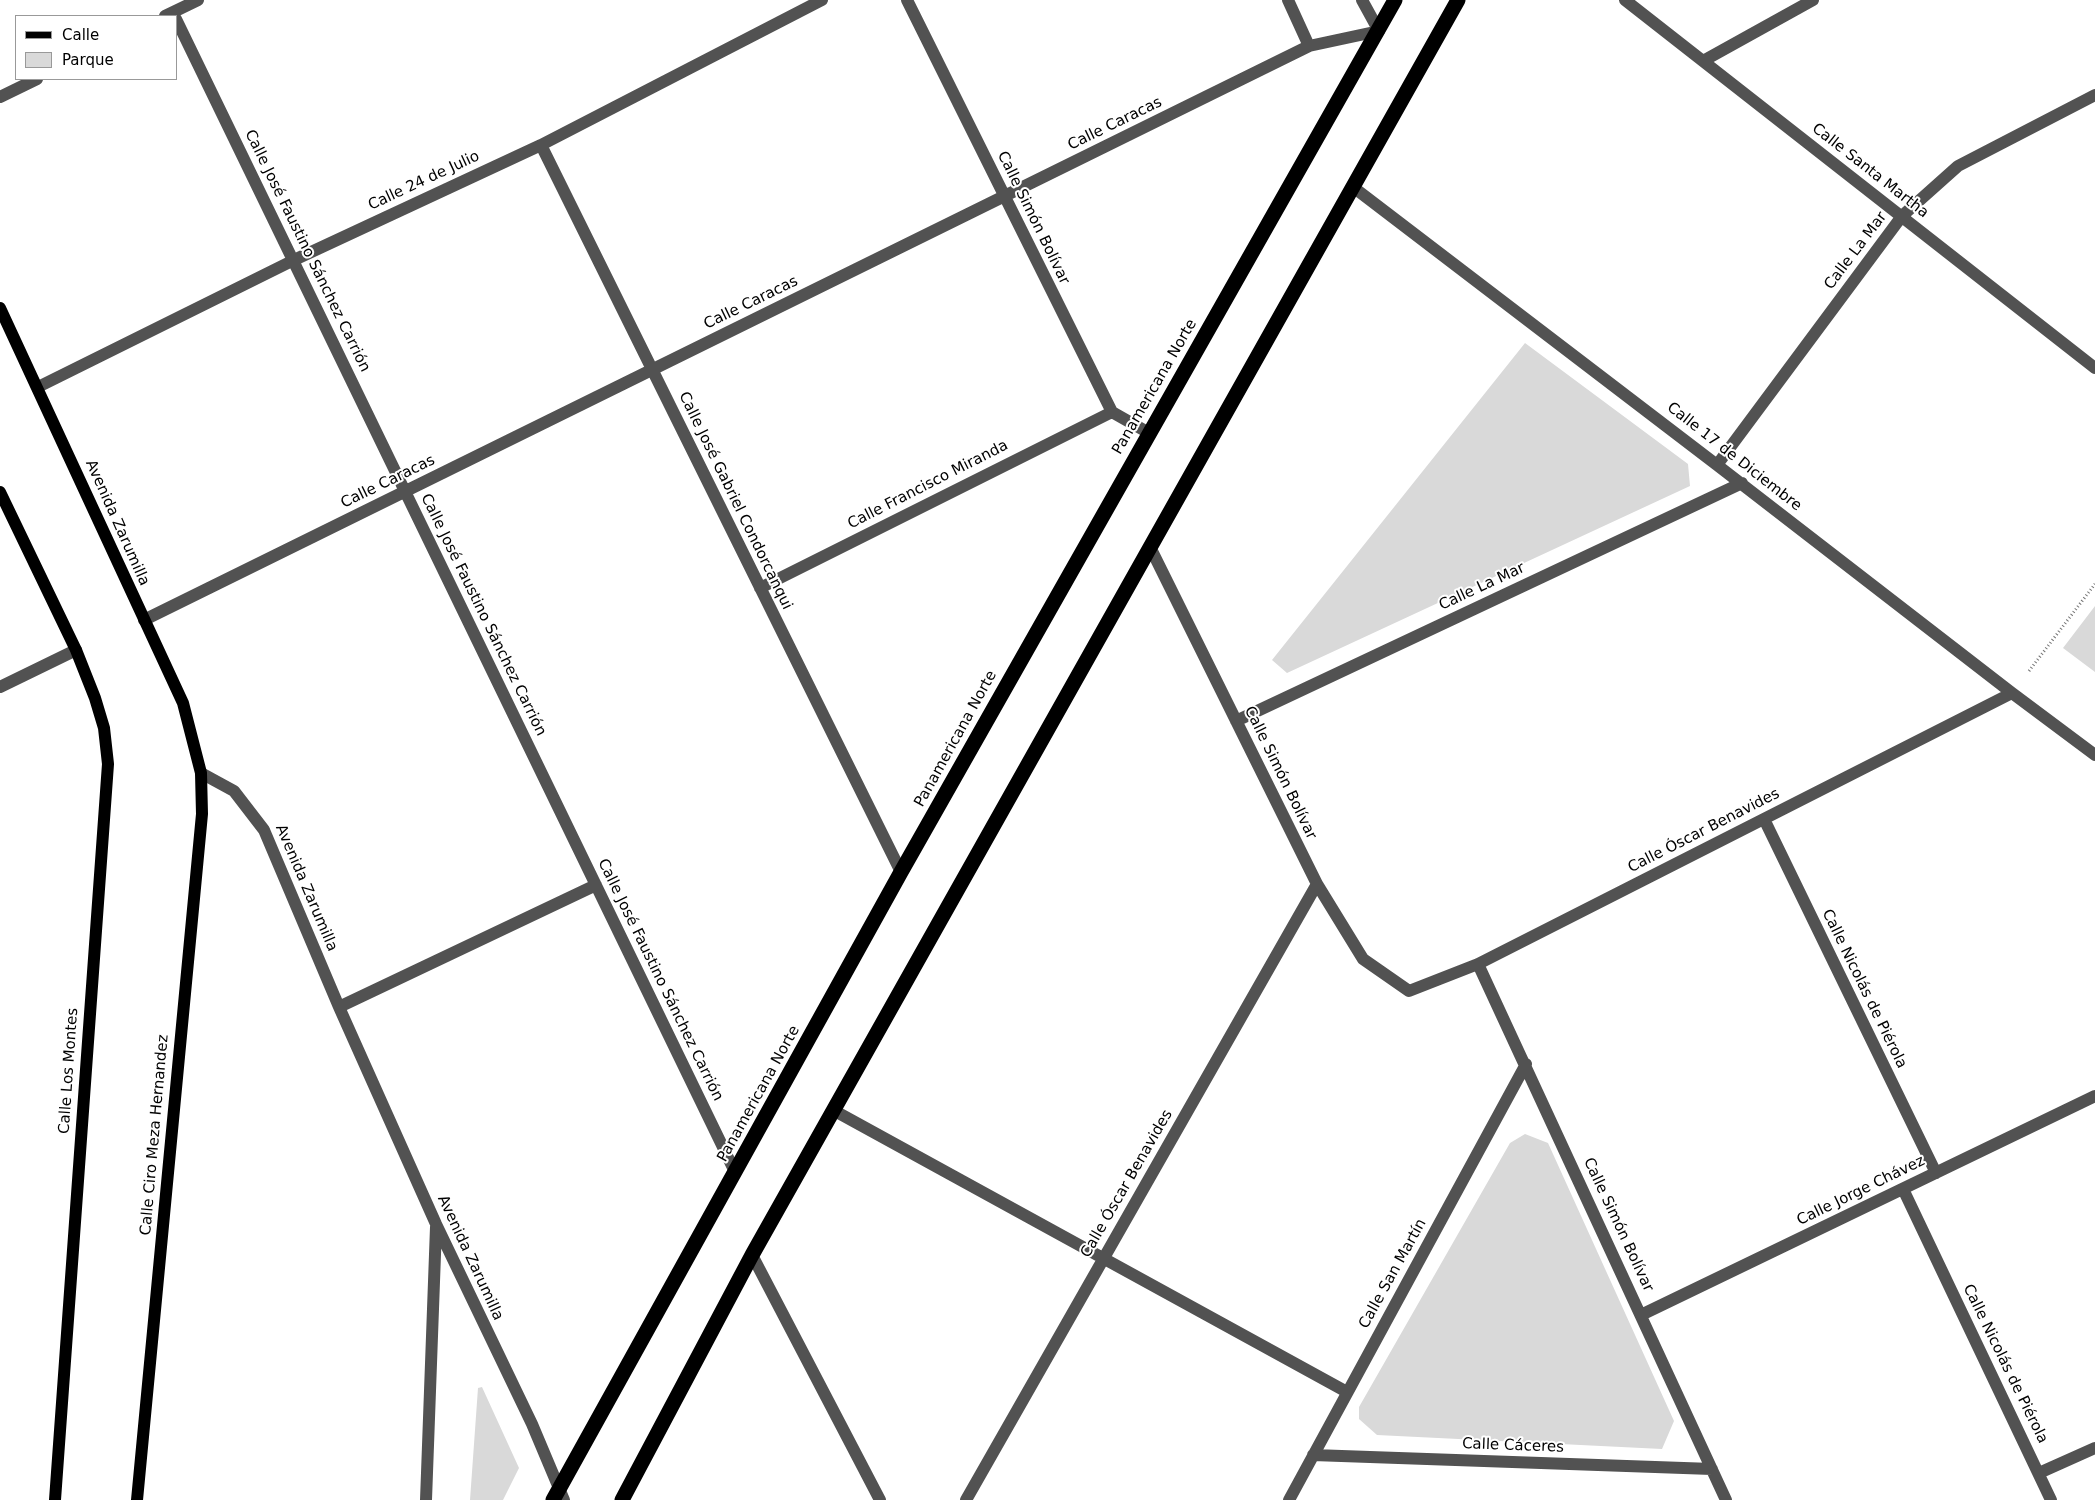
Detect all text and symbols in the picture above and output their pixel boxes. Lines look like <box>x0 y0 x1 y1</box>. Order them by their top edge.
legend <box>15 15 178 80</box>
text: Calle <box>62 26 99 44</box>
text: Parque <box>62 51 114 69</box>
street label: Calle Caracas <box>1065 93 1165 155</box>
street label: Calle Santa Martha <box>1808 120 1932 222</box>
street label: Calle José Faustino Sánchez Carrión <box>240 127 374 375</box>
street label: Calle 24 de Julio <box>365 147 483 215</box>
street label: Calle Simón Bolívar <box>993 149 1073 287</box>
street label: Calle La Mar <box>1821 209 1891 293</box>
street label: Calle Caracas <box>701 272 801 334</box>
street label: Panamericana Norte <box>1109 316 1201 458</box>
street label: Calle José Gabriel Condorcanqui <box>674 389 796 613</box>
street label: Calle 17 de Diciembre <box>1663 399 1805 515</box>
street label: Calle Francisco Miranda <box>845 437 1011 533</box>
street label: Calle Caracas <box>338 451 438 513</box>
street label: Avenida Zarumilla <box>81 457 153 589</box>
street label: Calle José Faustino Sánchez Carrión <box>416 491 550 739</box>
street label: Calle La Mar <box>1436 559 1528 615</box>
street label: Panamericana Norte <box>911 668 1001 810</box>
street label: Calle Simón Bolívar <box>1240 704 1320 842</box>
street label: Calle Óscar Benavides <box>1625 785 1783 877</box>
street label: Avenida Zarumilla <box>271 822 341 954</box>
street label: Calle José Faustino Sánchez Carrión <box>593 856 727 1104</box>
street label: Calle Nicolás de Piérola <box>1818 907 1910 1071</box>
street label: Calle Los Montes <box>56 1007 82 1135</box>
street label: Panamericana Norte <box>714 1023 804 1165</box>
street label: Calle Ciro Meza Hernandez <box>137 1034 173 1236</box>
street label: Calle Óscar Benavides <box>1077 1107 1177 1261</box>
street label: Calle Jorge Chávez <box>1794 1152 1928 1230</box>
street label: Calle Simón Bolívar <box>1579 1155 1657 1295</box>
street label: Avenida Zarumilla <box>433 1193 507 1323</box>
street label: Calle San Martín <box>1355 1216 1431 1332</box>
street label: Calle Nicolás de Piérola <box>1959 1282 2051 1446</box>
street label: Calle Cáceres <box>1462 1435 1564 1457</box>

